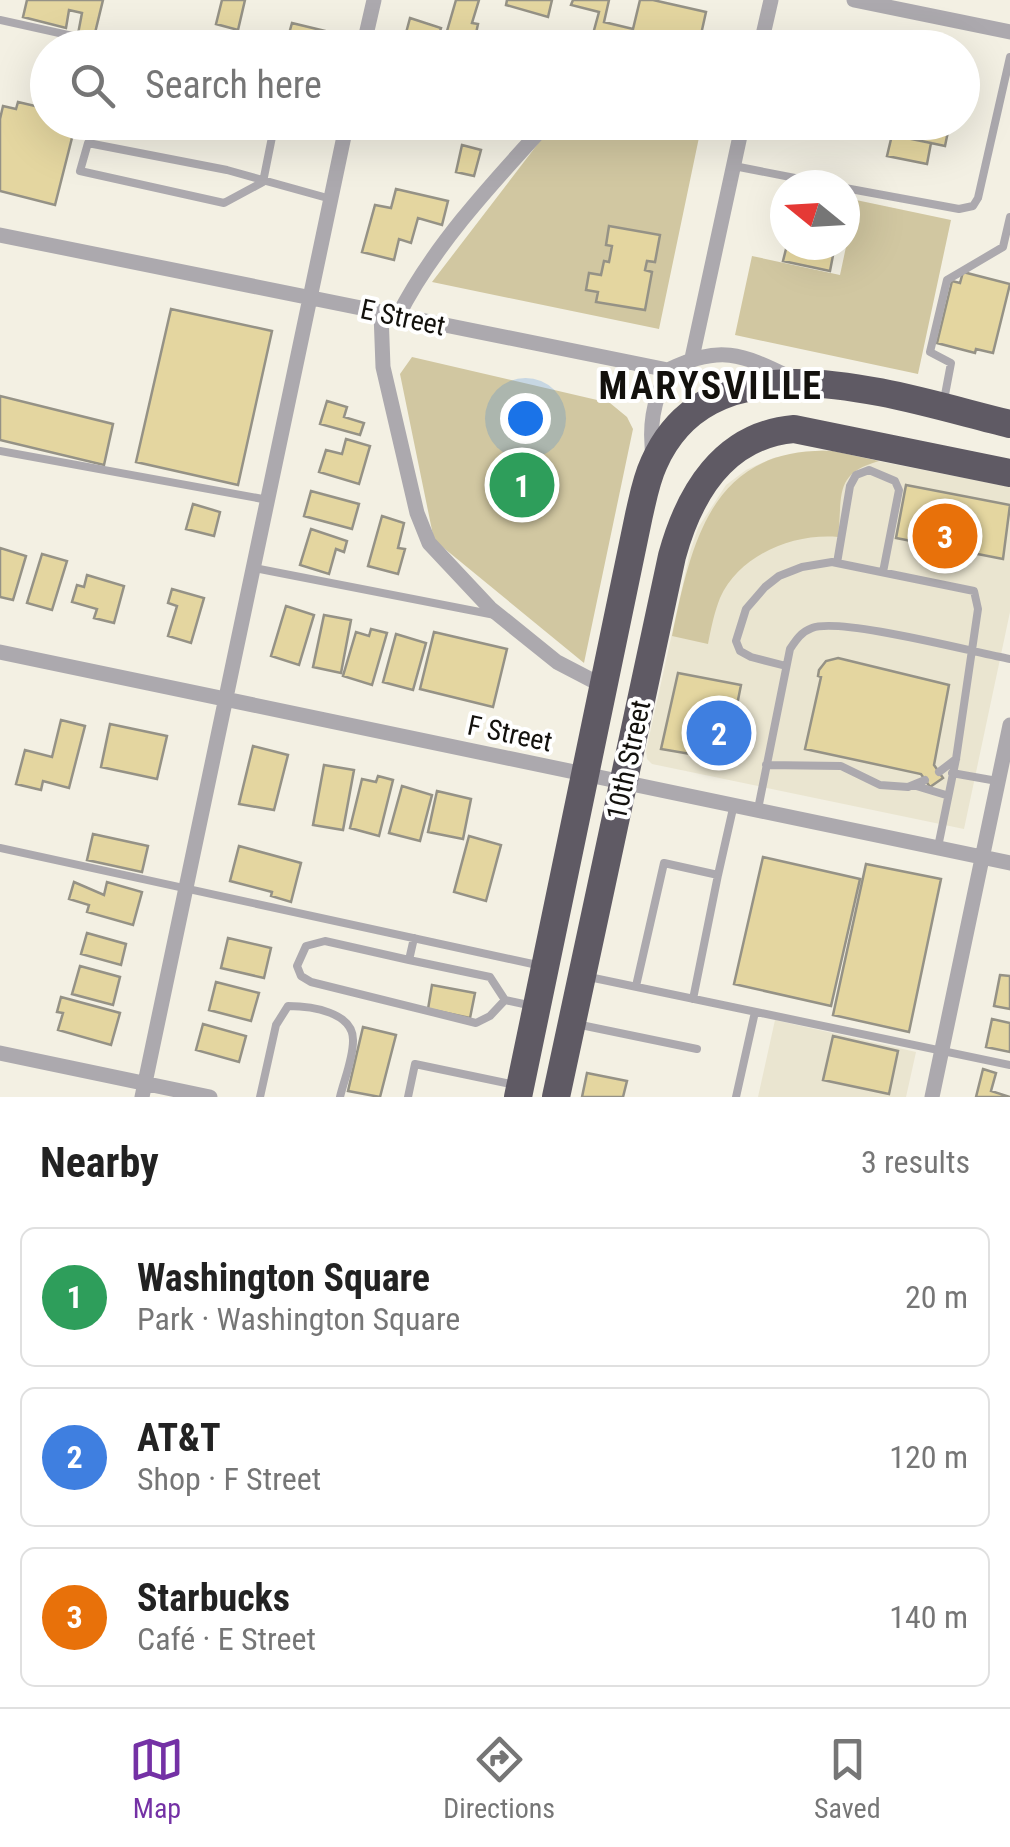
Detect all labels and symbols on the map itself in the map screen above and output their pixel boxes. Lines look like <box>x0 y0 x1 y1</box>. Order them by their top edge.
north arrow <box>770 170 860 260</box>
street label: E Street <box>357 292 448 343</box>
district label: MARYSVILLE <box>598 364 824 408</box>
your location <box>500 393 551 444</box>
pin: 1 <box>490 448 554 522</box>
pin: 3 <box>912 498 978 574</box>
pin: 2 <box>686 696 752 770</box>
street label: 10th Street <box>600 697 657 823</box>
street label: F Street <box>465 708 555 759</box>

